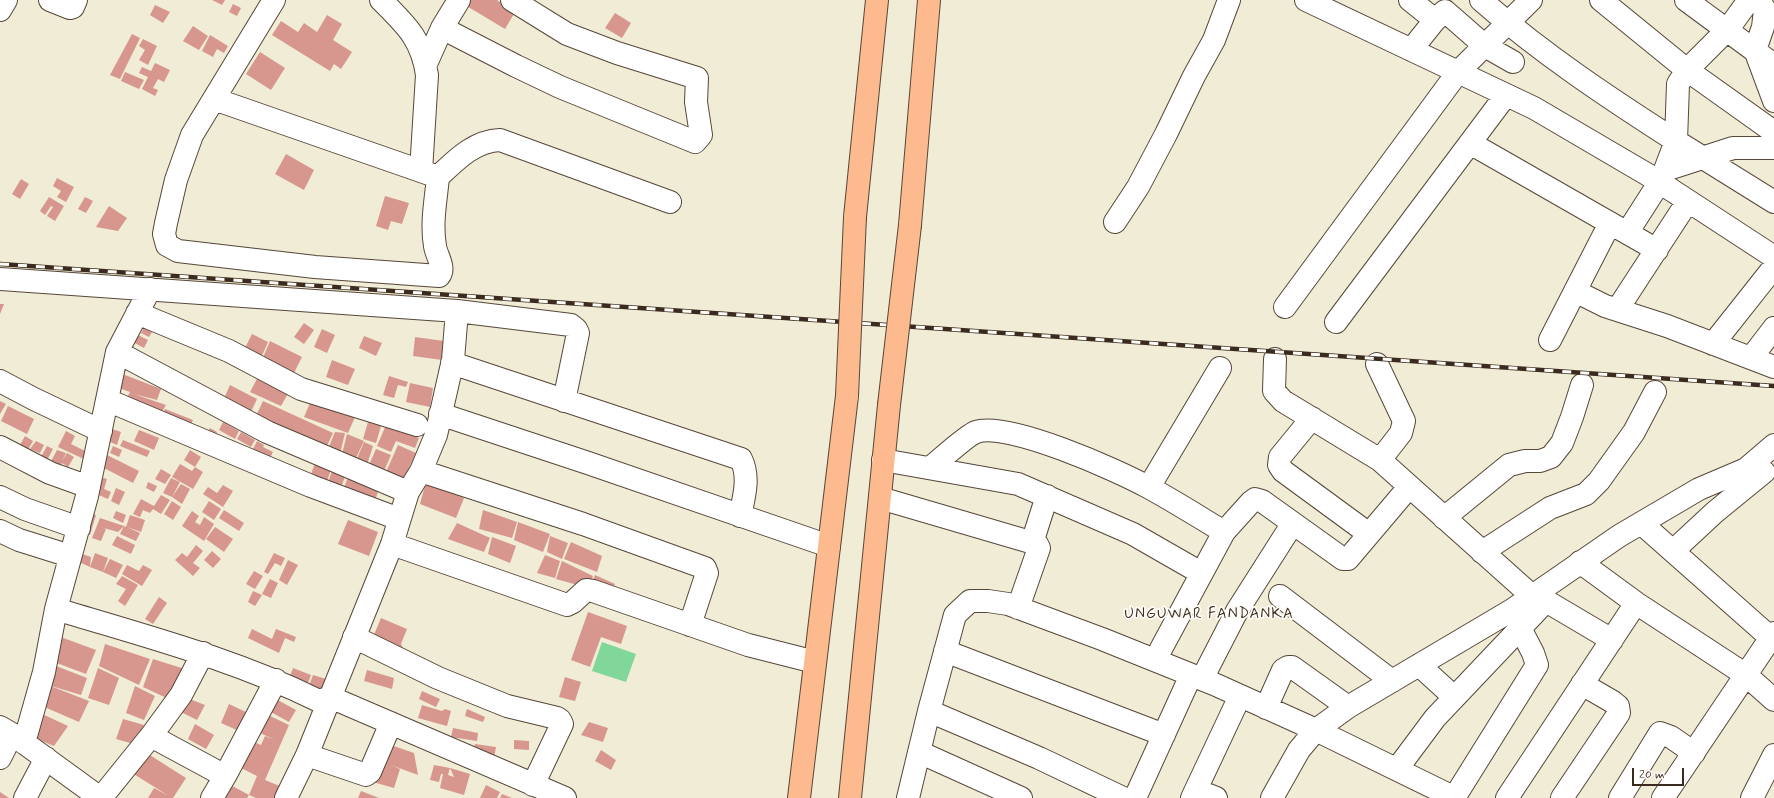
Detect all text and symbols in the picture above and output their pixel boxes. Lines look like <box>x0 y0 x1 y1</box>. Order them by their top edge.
district label: UNGUWAR FANDANKA <box>1125 606 1293 624</box>
scale bar <box>1634 760 1686 786</box>
text: 20 m <box>1639 767 1665 783</box>

